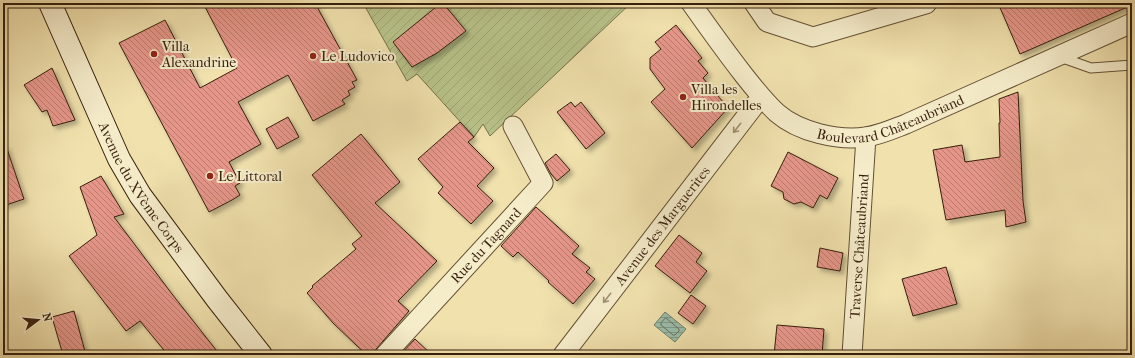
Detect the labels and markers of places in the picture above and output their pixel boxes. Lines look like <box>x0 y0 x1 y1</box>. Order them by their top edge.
place label: Villa Alexandrine <box>161 38 236 71</box>
place label: Le Ludovico <box>321 48 395 65</box>
marker: Villa Alexandrine <box>149 49 159 59</box>
marker: Le Ludovico <box>308 51 318 61</box>
place label: Villa les Hirondelles <box>690 81 761 114</box>
marker: Villa les Hirondelles <box>678 92 688 102</box>
place label: Le Littoral <box>218 168 282 185</box>
marker: Le Littoral <box>205 171 215 181</box>

